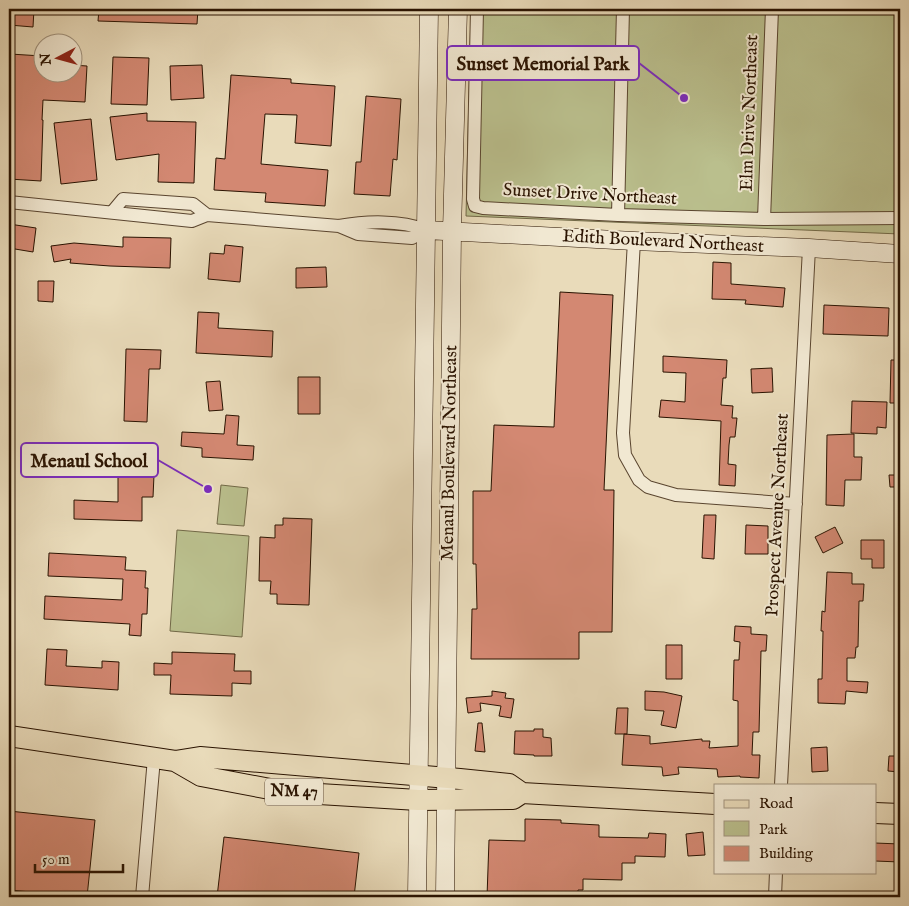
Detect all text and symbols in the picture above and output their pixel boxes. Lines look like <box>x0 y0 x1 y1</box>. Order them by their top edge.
north arrow <box>32 32 82 82</box>
street label: Elm Drive Northeast <box>736 34 764 192</box>
callout: Sunset Memorial Park <box>447 46 639 80</box>
text: N <box>36 52 56 67</box>
text: Sunset Memorial Park <box>457 53 630 77</box>
street label: Sunset Drive Northeast <box>502 179 678 211</box>
street label: Edith Boulevard Northeast <box>562 225 764 259</box>
street label: Menaul Boulevard Northeast <box>437 345 463 561</box>
street label: Prospect Avenue Northeast <box>761 413 795 617</box>
callout: Menaul School <box>21 443 158 477</box>
text: Menaul School <box>30 450 149 474</box>
road number: NM 47 <box>265 779 323 806</box>
legend <box>714 784 876 874</box>
text: Road <box>759 794 794 813</box>
text: Park <box>759 820 789 839</box>
scale bar <box>35 841 122 873</box>
text: Building <box>759 844 814 863</box>
text: 50 m <box>42 850 70 869</box>

